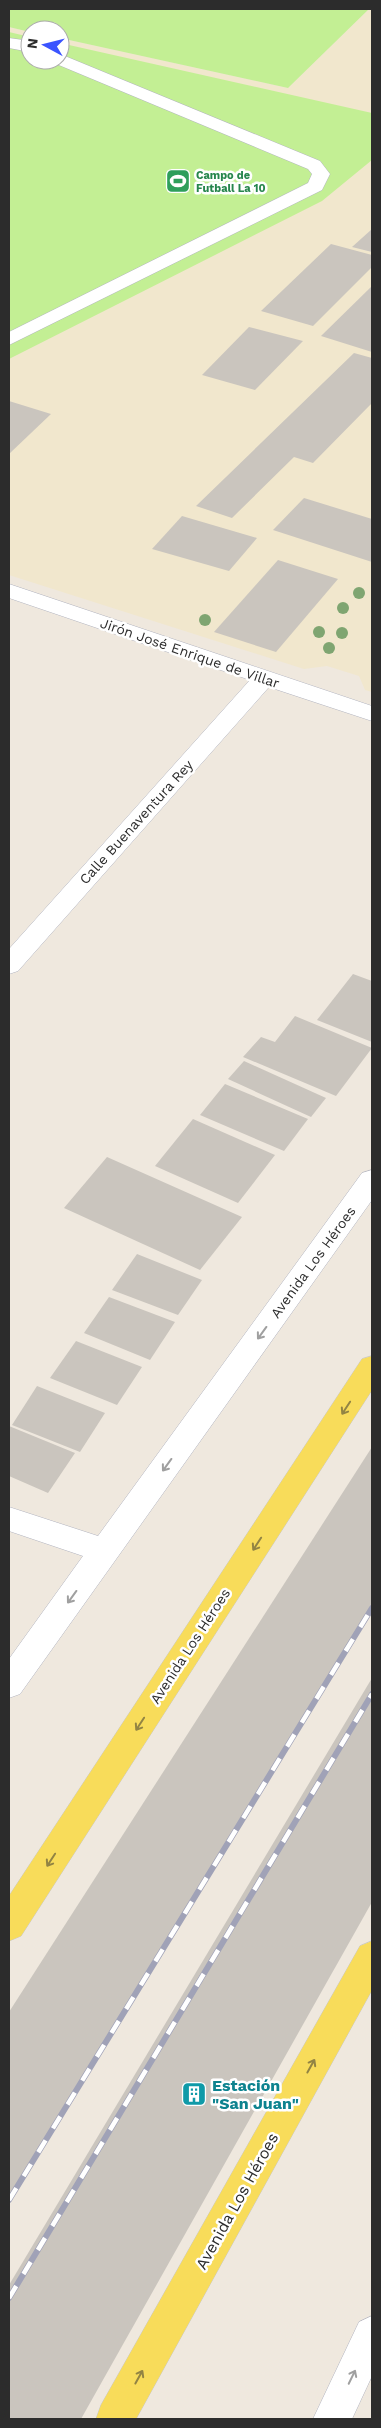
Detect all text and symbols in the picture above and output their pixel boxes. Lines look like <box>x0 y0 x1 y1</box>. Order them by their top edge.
north arrow <box>20 20 70 70</box>
text: N <box>24 37 41 50</box>
sports icon: Campo de Futball La 10 <box>165 168 191 194</box>
place label: Campo de Futball La 10 <box>196 169 265 195</box>
street label: Jirón José Enrique de Villar <box>98 615 282 691</box>
street label: Calle Buenaventura Rey <box>76 756 196 887</box>
street label: Avenida Los Héroes <box>267 1203 359 1321</box>
one-way arrow <box>257 1326 267 1340</box>
one-way arrow <box>340 1400 350 1414</box>
one-way arrow <box>162 1458 172 1472</box>
one-way arrow <box>252 1536 262 1550</box>
street label: Avenida Los Héroes <box>147 1585 233 1707</box>
one-way arrow <box>67 1589 77 1603</box>
one-way arrow <box>135 1717 145 1731</box>
one-way arrow <box>46 1853 56 1867</box>
one-way arrow <box>307 2060 317 2074</box>
place label: Estación "San Juan" <box>212 2076 299 2113</box>
building icon: Estación "San Juan" <box>181 2081 207 2107</box>
street label: Avenida Los Héroes <box>192 2129 282 2273</box>
one-way arrow <box>134 2369 144 2384</box>
one-way arrow <box>348 2370 357 2385</box>

